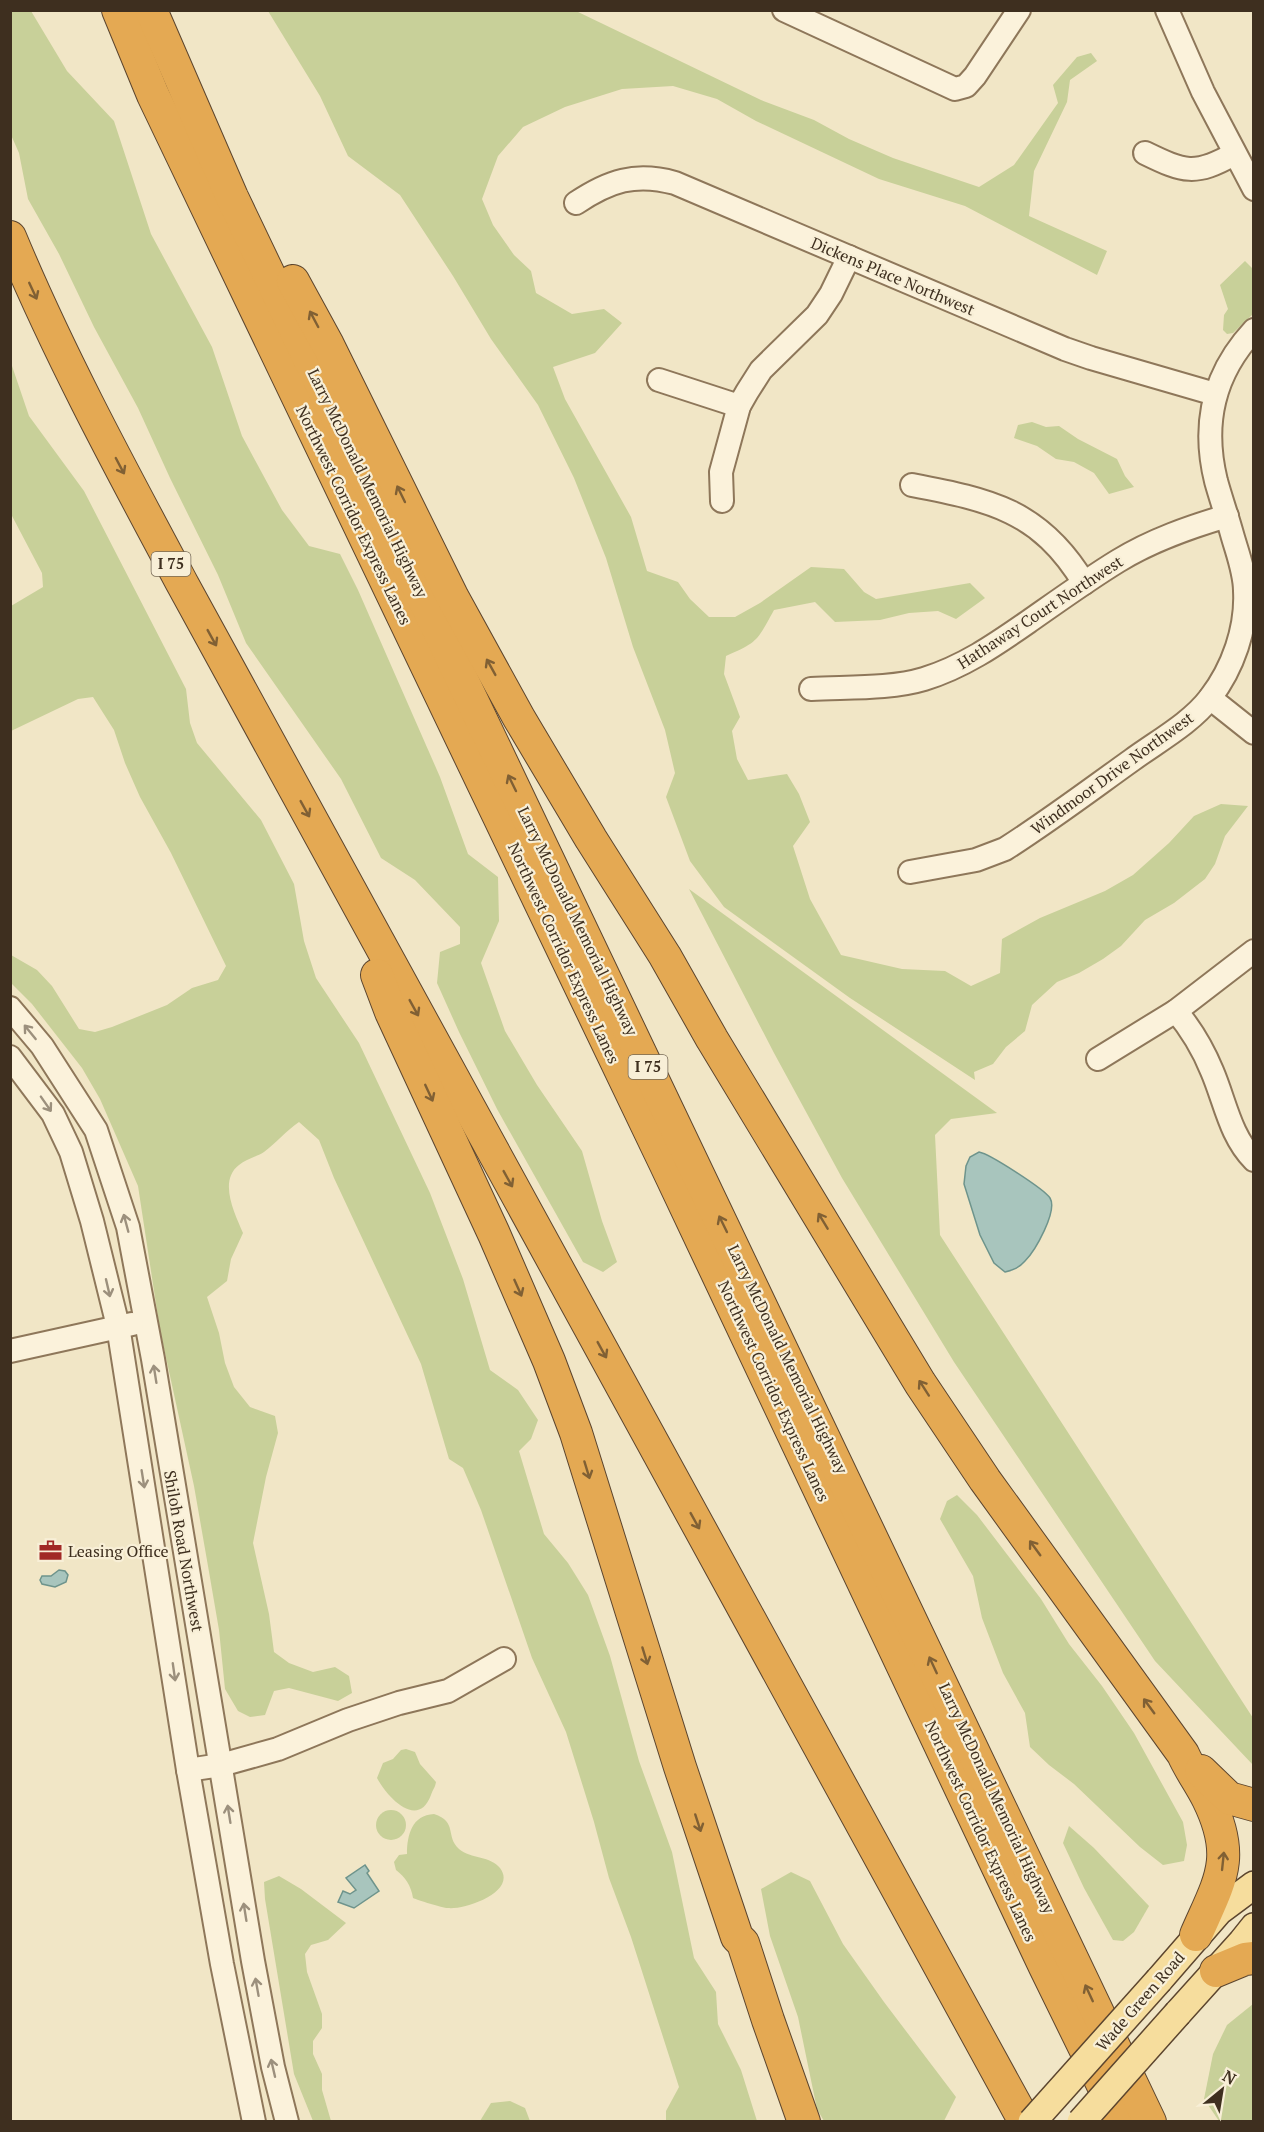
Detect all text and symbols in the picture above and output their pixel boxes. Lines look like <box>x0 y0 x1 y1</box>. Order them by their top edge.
street label: Dickens Place Northwest <box>808 231 978 321</box>
one-way arrow <box>28 282 40 300</box>
one-way arrow <box>308 311 320 328</box>
street label: Larry McDonald Memorial Highway <box>303 365 434 602</box>
street label: Northwest Corridor Express Lanes <box>291 401 417 629</box>
one-way arrow <box>114 457 126 474</box>
one-way arrow <box>395 485 407 503</box>
street label: Hathaway Court Northwest <box>953 550 1127 674</box>
road number: I 75 <box>152 552 190 576</box>
one-way arrow <box>206 629 218 646</box>
one-way arrow <box>485 659 497 676</box>
street label: Windmoor Drive Northwest <box>1026 706 1198 840</box>
one-way arrow <box>505 774 517 792</box>
one-way arrow <box>300 800 311 818</box>
street label: Larry McDonald Memorial Highway <box>513 803 644 1040</box>
street label: Northwest Corridor Express Lanes <box>503 839 625 1067</box>
one-way arrow <box>408 999 420 1016</box>
one-way arrow <box>24 1024 37 1040</box>
road number: I 75 <box>628 1055 668 1079</box>
one-way arrow <box>424 1084 436 1102</box>
one-way arrow <box>40 1095 52 1111</box>
one-way arrow <box>502 1170 514 1187</box>
one-way arrow <box>817 1213 829 1230</box>
one-way arrow <box>120 1214 132 1233</box>
one-way arrow <box>716 1215 728 1233</box>
street label: Larry McDonald Memorial Highway <box>723 1241 854 1478</box>
street label: Northwest Corridor Express Lanes <box>713 1277 835 1505</box>
one-way arrow <box>102 1278 114 1297</box>
one-way arrow <box>513 1278 524 1296</box>
one-way arrow <box>596 1341 608 1358</box>
one-way arrow <box>149 1365 160 1384</box>
one-way arrow <box>917 1380 929 1397</box>
one-way arrow <box>582 1460 593 1479</box>
street label: Shiloh Road Northwest <box>159 1468 209 1634</box>
one-way arrow <box>137 1469 148 1489</box>
one-way arrow <box>690 1512 702 1529</box>
office icon: Leasing Office <box>37 1538 63 1564</box>
place label: Leasing Office <box>68 1540 169 1562</box>
one-way arrow <box>1029 1541 1041 1557</box>
one-way arrow <box>640 1646 651 1665</box>
one-way arrow <box>927 1656 939 1674</box>
one-way arrow <box>168 1661 179 1681</box>
street label: Larry McDonald Memorial Highway <box>934 1679 1061 1918</box>
one-way arrow <box>1143 1699 1155 1715</box>
street label: Northwest Corridor Express Lanes <box>920 1717 1042 1945</box>
one-way arrow <box>224 1805 235 1824</box>
one-way arrow <box>694 1813 705 1832</box>
one-way arrow <box>1218 1851 1229 1871</box>
one-way arrow <box>239 1902 250 1922</box>
street label: Wade Green Road <box>1091 1946 1189 2055</box>
one-way arrow <box>251 1977 262 1997</box>
one-way arrow <box>1083 1984 1095 2002</box>
one-way arrow <box>267 2058 278 2078</box>
north arrow <box>1192 2060 1252 2120</box>
text: N <box>1219 2064 1240 2090</box>

